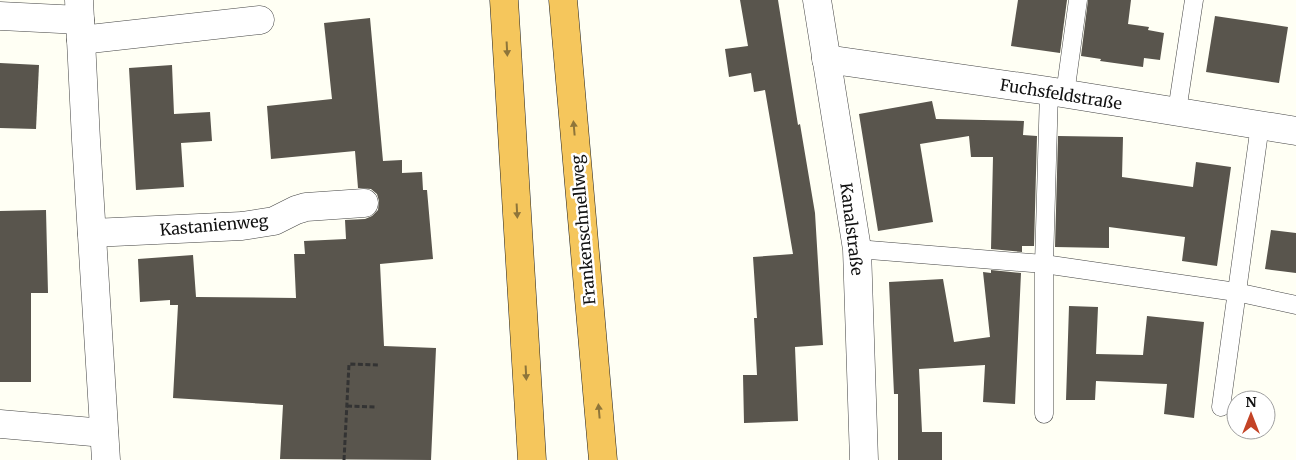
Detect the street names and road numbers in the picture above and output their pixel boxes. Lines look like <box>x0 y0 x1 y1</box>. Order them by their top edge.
street label: Fuchsfeldstraße <box>999 74 1123 114</box>
street label: Frankenschnellweg <box>566 154 600 306</box>
street label: Kanalstraße <box>836 182 868 276</box>
street label: Kastanienweg <box>159 210 269 240</box>

